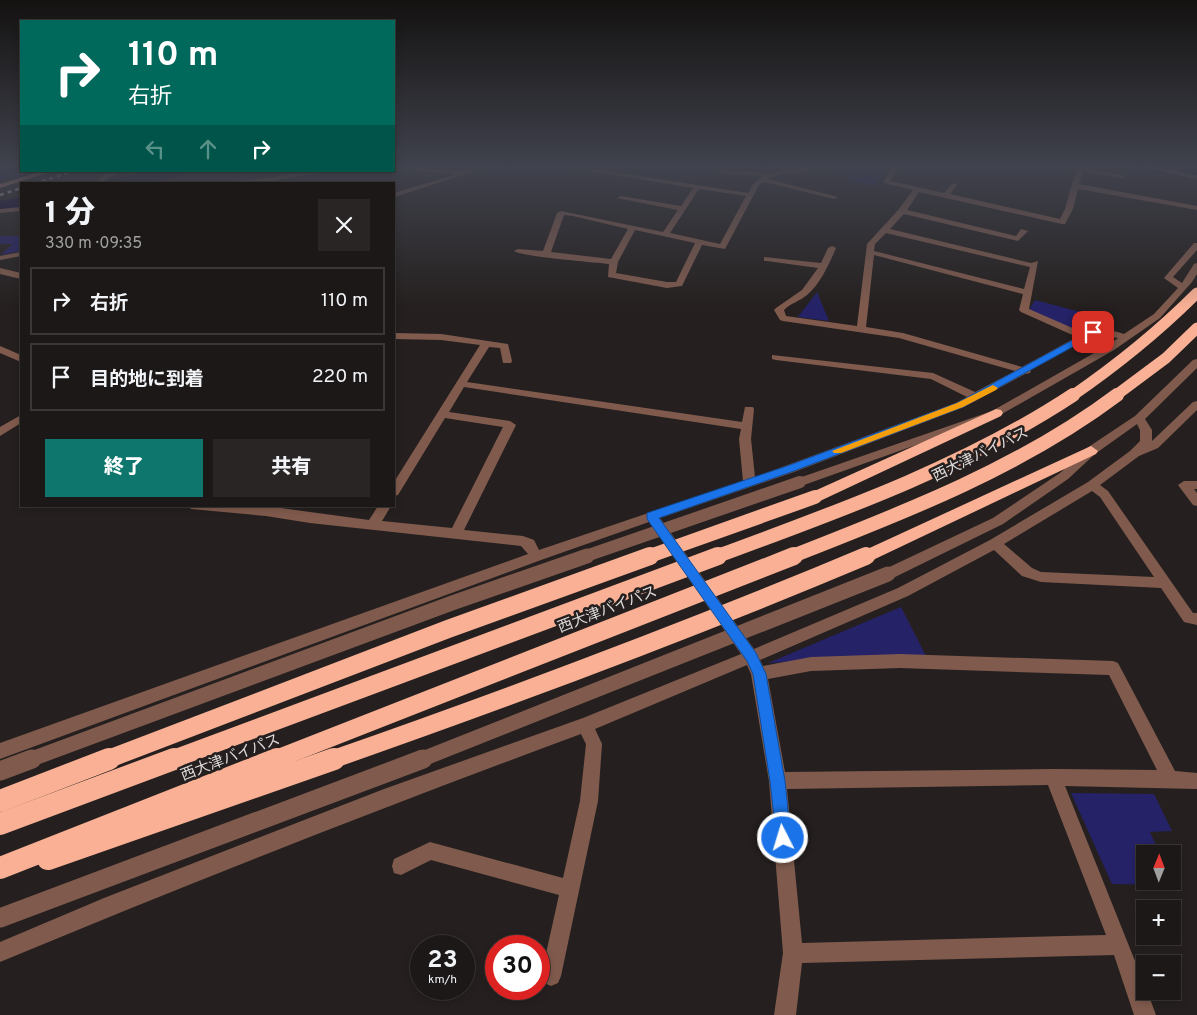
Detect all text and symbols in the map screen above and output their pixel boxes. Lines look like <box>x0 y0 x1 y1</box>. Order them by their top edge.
text: 110 m <box>128 34 218 78</box>
icon: right <box>45 40 110 105</box>
text: 右折 <box>128 84 172 111</box>
icon: left <box>141 135 169 163</box>
icon: ahead <box>194 135 222 163</box>
icon: right <box>247 135 275 163</box>
text: 1 分 <box>45 196 95 233</box>
button: close <box>318 199 370 251</box>
text: 330 m · 09:35 <box>45 234 142 254</box>
icon: right <box>47 287 75 315</box>
text: 110 m <box>321 289 368 313</box>
text: 右折 <box>90 292 128 316</box>
pin <box>1072 311 1114 353</box>
icon: arrive <box>1079 318 1107 346</box>
icon: arrive <box>47 363 75 391</box>
text: 220 m <box>312 365 368 389</box>
text: 目的地に到着 <box>90 368 204 392</box>
street label: 西大津バイパス <box>929 424 1032 487</box>
button: 終了 <box>45 439 203 497</box>
button: 共有 <box>213 439 370 497</box>
street label: 西大津バイパス <box>555 583 660 638</box>
street label: 西大津バイパス <box>178 731 283 786</box>
position arrow <box>756 811 808 863</box>
north arrow <box>1136 845 1181 890</box>
map controls <box>1136 845 1181 1000</box>
button: + <box>1136 900 1181 945</box>
speed limit sign: 30 <box>485 935 550 1000</box>
text: 23 <box>427 945 458 977</box>
button: − <box>1136 955 1181 1000</box>
text: km/h <box>428 972 457 988</box>

